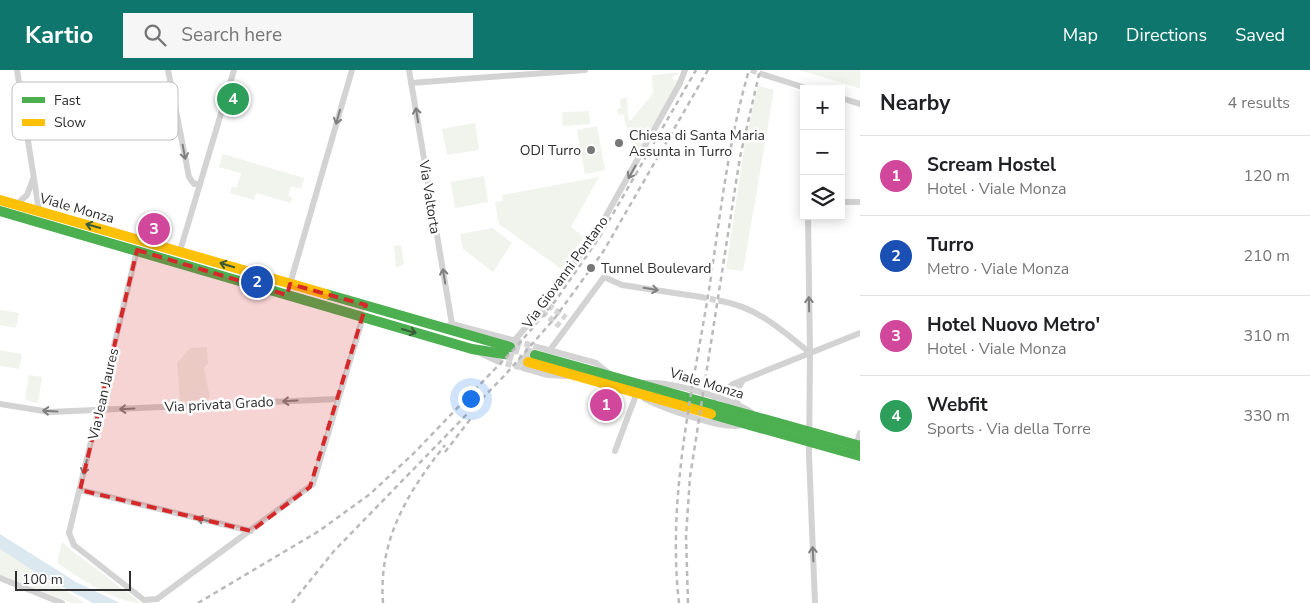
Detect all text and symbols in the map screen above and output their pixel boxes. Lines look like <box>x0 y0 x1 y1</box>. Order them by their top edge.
search box <box>123 13 473 58</box>
text: Kartio <box>25 19 93 51</box>
icon: search <box>141 21 169 49</box>
text: Search here <box>181 22 282 48</box>
text: Map <box>1063 23 1098 47</box>
text: Directions <box>1126 23 1207 47</box>
text: Saved <box>1235 23 1285 47</box>
pin: 4 <box>217 80 249 118</box>
legend <box>12 82 178 140</box>
map controls <box>800 85 845 220</box>
button: + <box>800 85 845 130</box>
text: Nearby <box>880 89 950 117</box>
text: Fast <box>54 91 80 110</box>
text: 4 results <box>1228 92 1290 114</box>
one-way arrow <box>333 108 343 124</box>
one-way arrow <box>411 108 421 124</box>
text: Slow <box>54 113 86 132</box>
place label: Chiesa di Santa Maria Assunta in Turro <box>629 126 765 161</box>
button: − <box>800 130 845 175</box>
marker: Chiesa di Santa Maria Assunta in Turro <box>613 137 625 149</box>
place label: ODI Turro <box>520 141 581 160</box>
one-way arrow <box>180 144 189 160</box>
marker: ODI Turro <box>585 144 597 156</box>
text: Scream Hostel <box>927 152 1056 178</box>
street label: Via Valtorta <box>414 158 445 235</box>
one-way arrow <box>626 164 636 178</box>
text: 1 <box>891 165 901 187</box>
text: 120 m <box>1243 165 1290 187</box>
button: layers <box>800 175 845 220</box>
text: Hotel · Viale Monza <box>927 178 1067 200</box>
street label: Viale Monza <box>36 188 116 228</box>
pin: 3 <box>138 210 170 248</box>
street label: Via Giovanni Pontano <box>518 212 613 333</box>
one-way arrow <box>85 221 101 231</box>
text: Turro <box>927 232 974 258</box>
text: 2 <box>891 245 901 267</box>
text: 210 m <box>1243 245 1290 267</box>
text: Metro · Viale Monza <box>927 258 1069 280</box>
one-way arrow <box>219 259 235 269</box>
place label: Tunnel Boulevard <box>601 259 711 278</box>
marker: Tunnel Boulevard <box>585 262 597 274</box>
pin: 2 <box>241 263 273 301</box>
one-way arrow <box>438 268 448 284</box>
one-way arrow <box>643 285 659 295</box>
one-way arrow <box>805 297 814 313</box>
text: Hotel Nuovo Metro' <box>927 312 1100 338</box>
text: 3 <box>891 325 901 347</box>
text: 310 m <box>1243 325 1290 347</box>
one-way arrow <box>400 326 416 336</box>
text: Hotel · Viale Monza <box>927 338 1067 360</box>
street label: Via Jean Jaures <box>83 346 123 443</box>
street label: Viale Monza <box>666 363 746 404</box>
your location <box>458 386 484 412</box>
pin: 1 <box>590 386 622 424</box>
street label: Via privata Grado <box>163 392 274 417</box>
text: Webfit <box>927 392 987 418</box>
one-way arrow <box>282 396 298 406</box>
one-way arrow <box>120 404 136 414</box>
text: 4 <box>891 405 901 427</box>
text: 330 m <box>1243 405 1290 427</box>
one-way arrow <box>43 407 59 416</box>
text: Sports · Via della Torre <box>927 418 1091 440</box>
one-way arrow <box>80 459 89 475</box>
one-way arrow <box>196 514 212 524</box>
one-way arrow <box>809 547 818 563</box>
scale bar <box>15 568 131 591</box>
text: 100 m <box>22 570 63 589</box>

